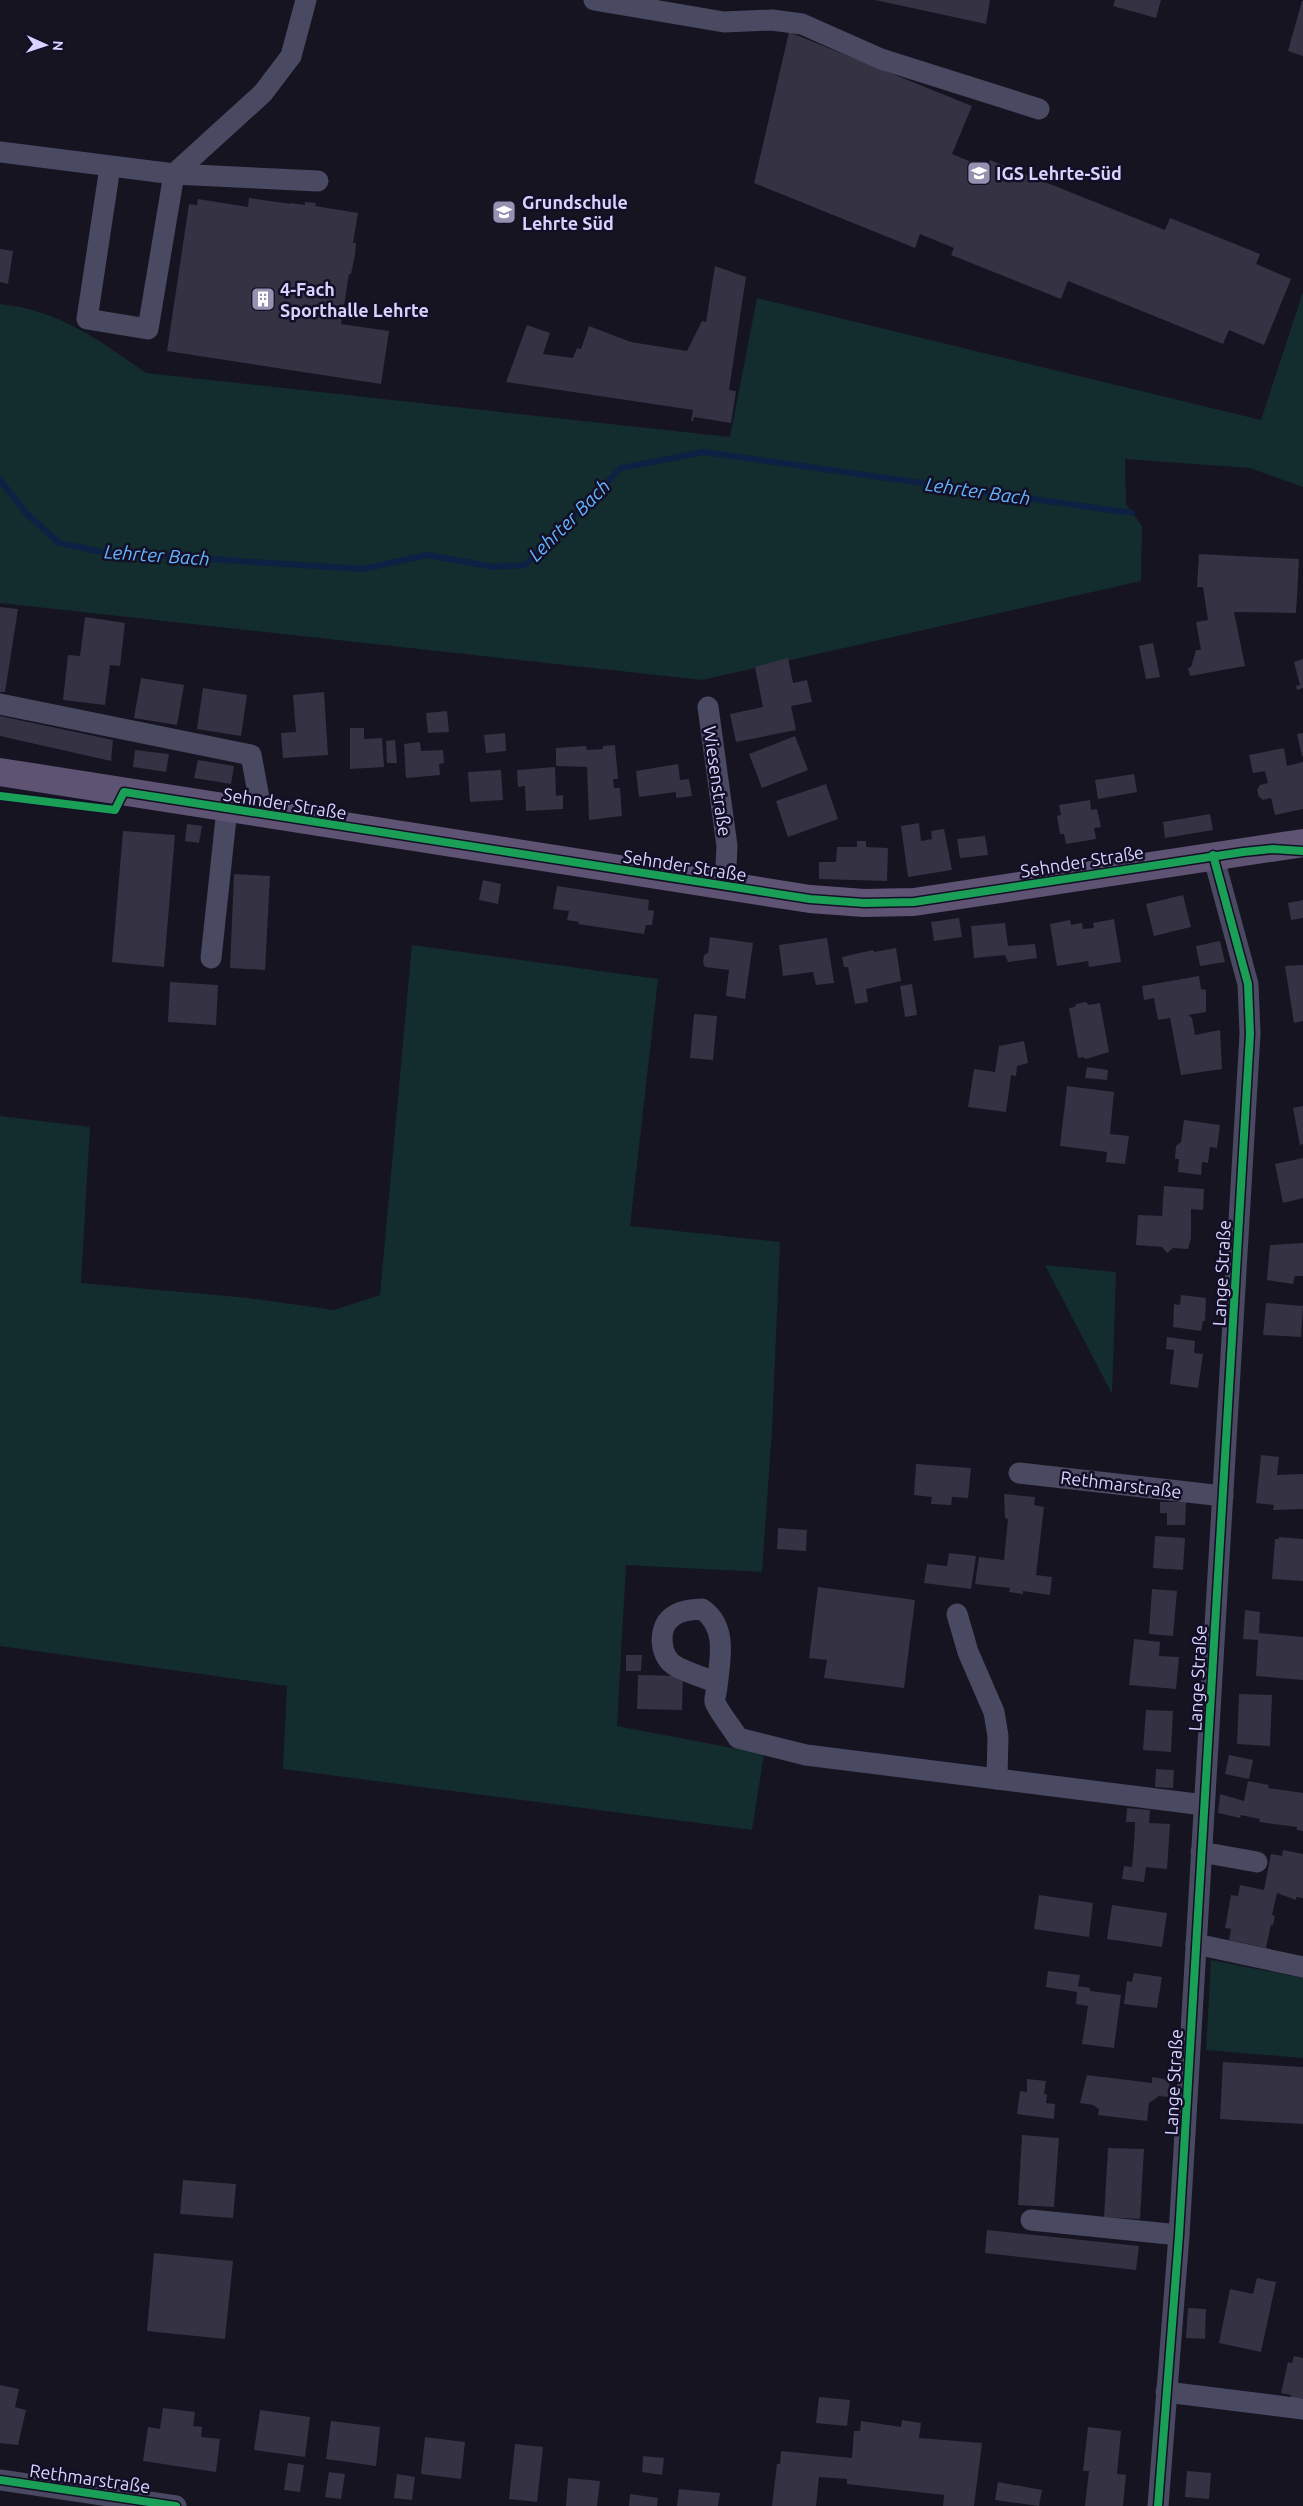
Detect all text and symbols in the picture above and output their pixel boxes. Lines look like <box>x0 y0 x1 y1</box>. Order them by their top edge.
north arrow <box>20 20 70 70</box>
text: N <box>50 40 66 51</box>
school or university icon: IGS Lehrte-Süd <box>966 160 992 186</box>
place label: IGS Lehrte-Süd <box>996 163 1122 183</box>
place label: Grundschule Lehrte Süd <box>522 192 628 233</box>
school or university icon: Grundschule Lehrte Süd <box>491 199 517 225</box>
place label: 4-Fach Sporthalle Lehrte <box>280 279 429 320</box>
building icon: 4-Fach Sporthalle Lehrte <box>250 286 276 312</box>
water label: Lehrter Bach <box>924 473 1032 509</box>
water label: Lehrter Bach <box>524 475 614 565</box>
water label: Lehrter Bach <box>103 540 211 570</box>
street label: Wiesenstraße <box>700 725 736 837</box>
street label: Sehnder Straße <box>222 783 348 823</box>
street label: Sehnder Straße <box>1019 841 1145 881</box>
street label: Sehnder Straße <box>622 845 748 885</box>
street label: Lange Straße <box>1208 1219 1234 1327</box>
street label: Rethmarstraße <box>1059 1467 1183 1501</box>
street label: Lange Straße <box>1184 1624 1210 1732</box>
street label: Lange Straße <box>1160 2028 1186 2136</box>
street label: Rethmarstraße <box>28 2460 152 2496</box>

